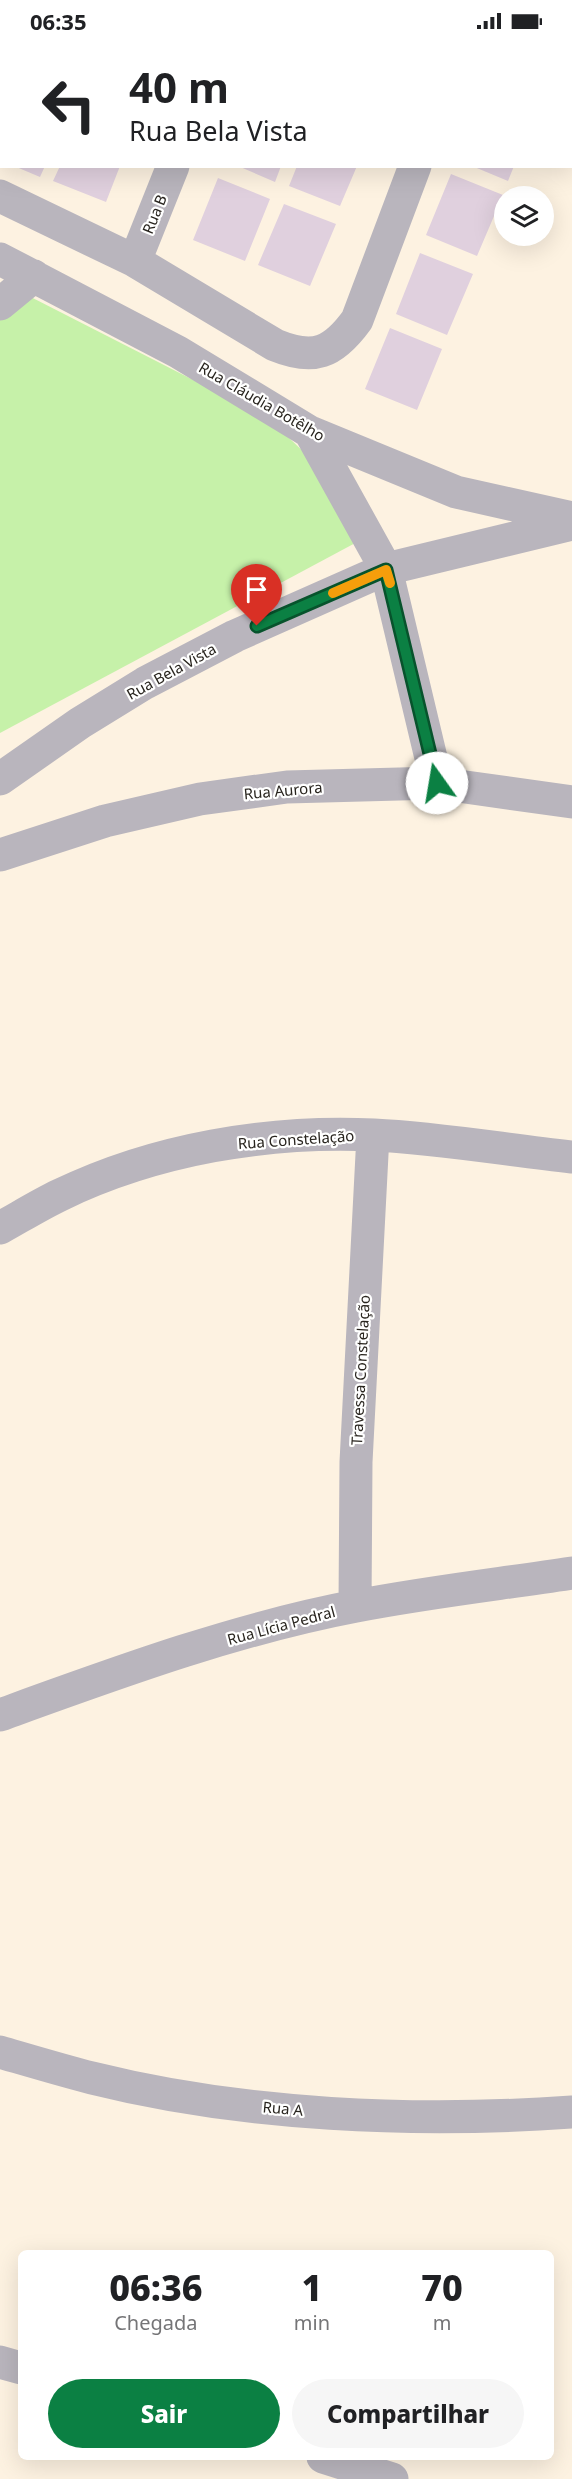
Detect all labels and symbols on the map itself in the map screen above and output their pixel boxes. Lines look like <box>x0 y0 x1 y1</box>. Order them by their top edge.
street label: Rua B <box>137 191 171 237</box>
street label: Rua Cláudia Botêlho <box>195 357 329 445</box>
pin <box>231 564 282 626</box>
street label: Rua Bela Vista <box>123 638 219 704</box>
position arrow <box>405 751 469 815</box>
street label: Rua Aurora <box>243 777 323 803</box>
street label: Rua Constelação <box>237 1125 355 1153</box>
street label: Travessa Constelação <box>346 1294 374 1446</box>
street label: Rua Lícia Pedral <box>225 1601 337 1649</box>
street label: Rua A <box>262 2096 304 2120</box>

